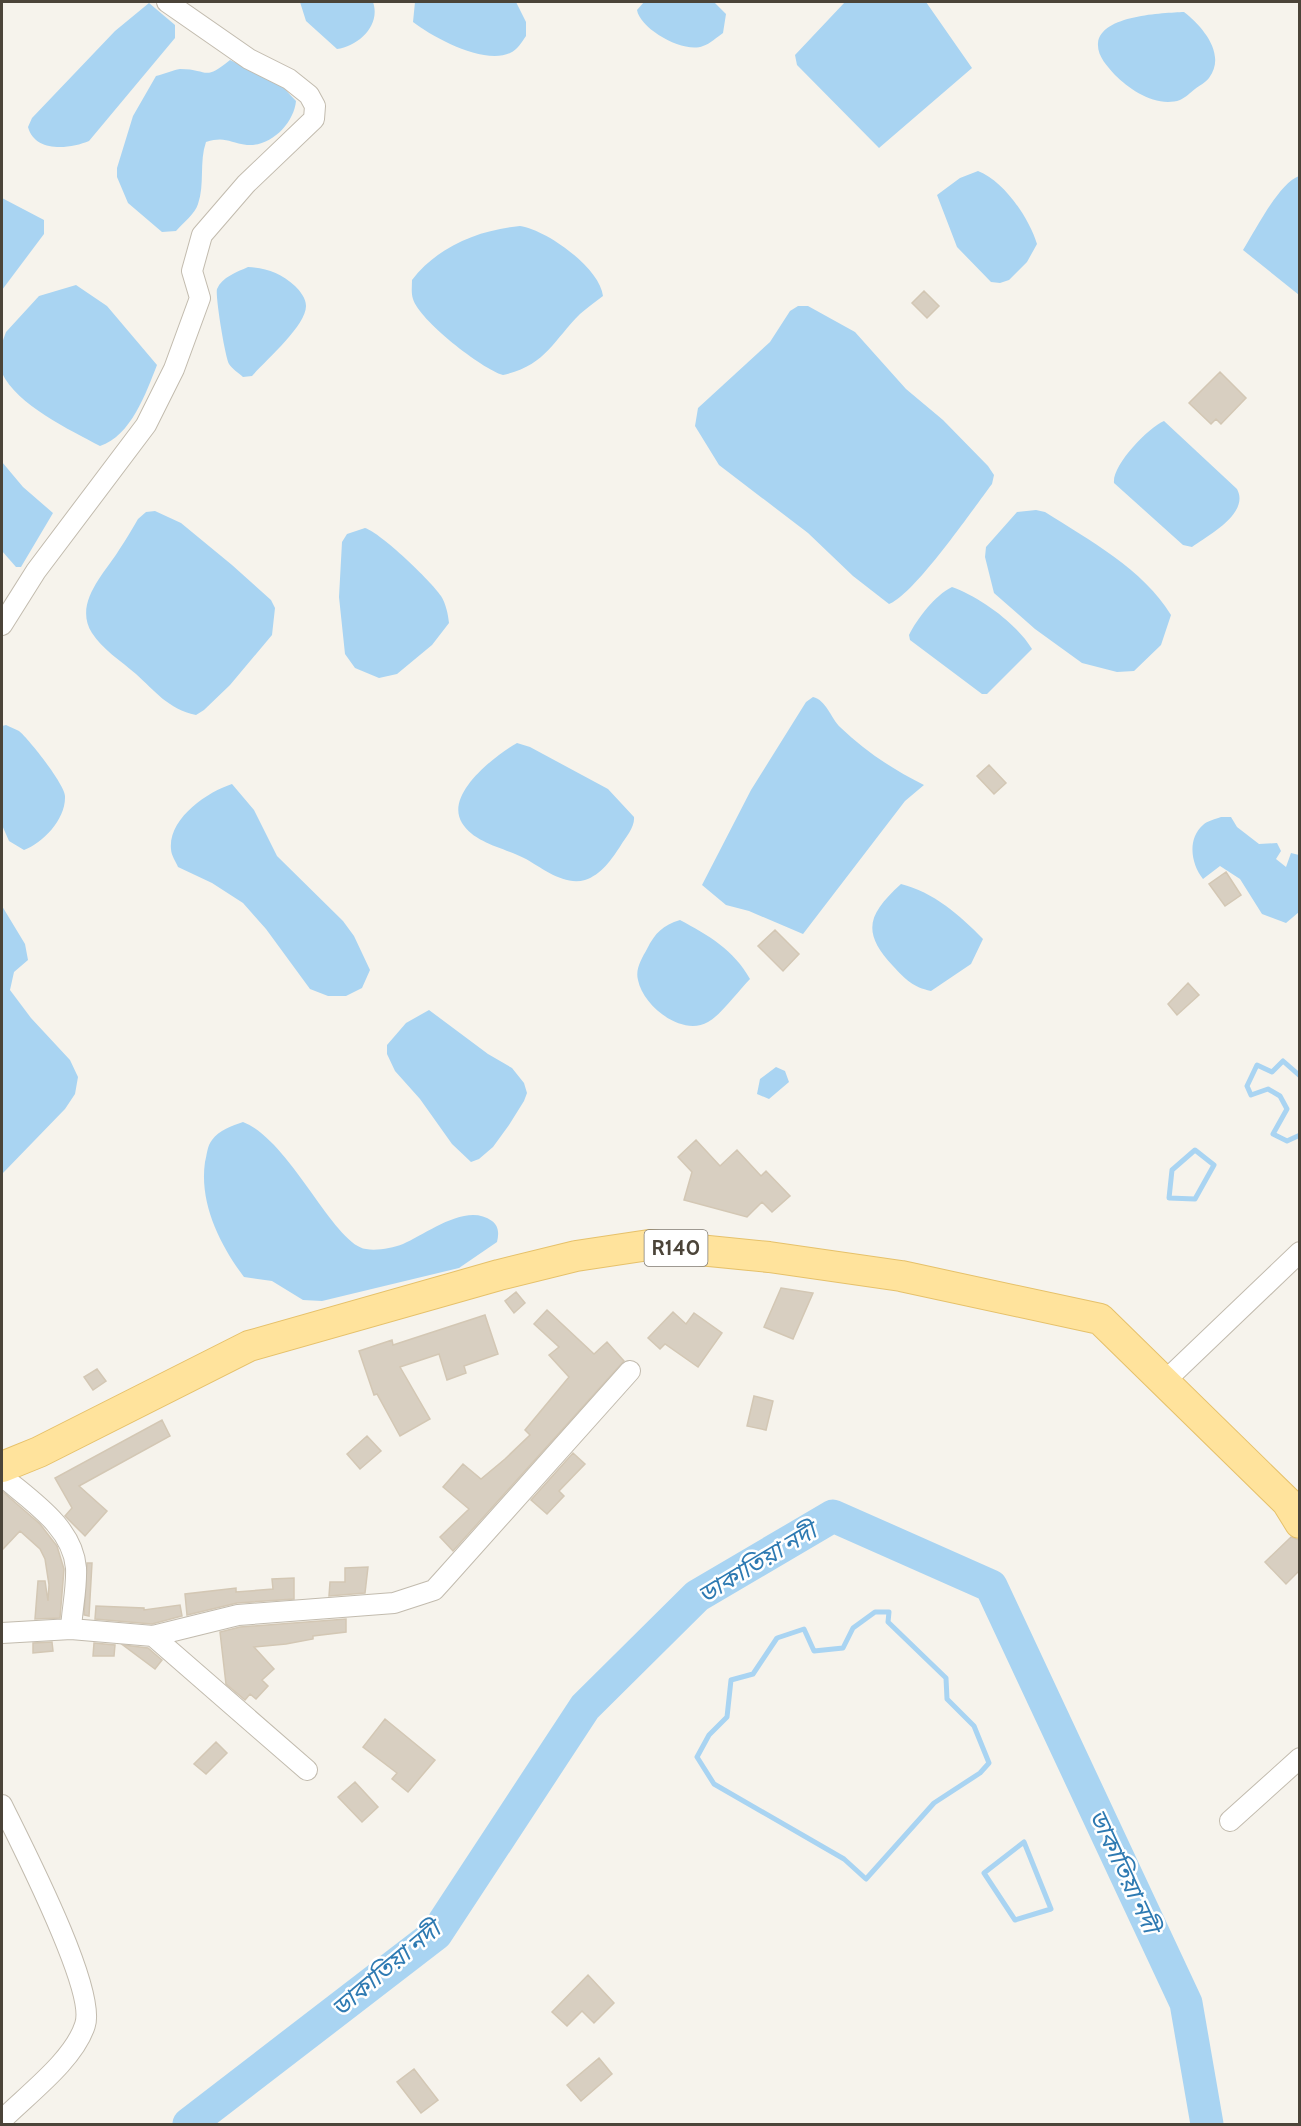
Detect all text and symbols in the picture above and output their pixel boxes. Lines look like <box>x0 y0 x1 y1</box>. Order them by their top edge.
road number: R140 <box>644 1230 708 1266</box>
water label: ডাকাতিয়া নদী <box>692 1514 825 1609</box>
water label: ডাকাতিয়া নদী <box>1083 1804 1168 1941</box>
water label: ডাকাতিয়া নদী <box>325 1912 449 2022</box>

